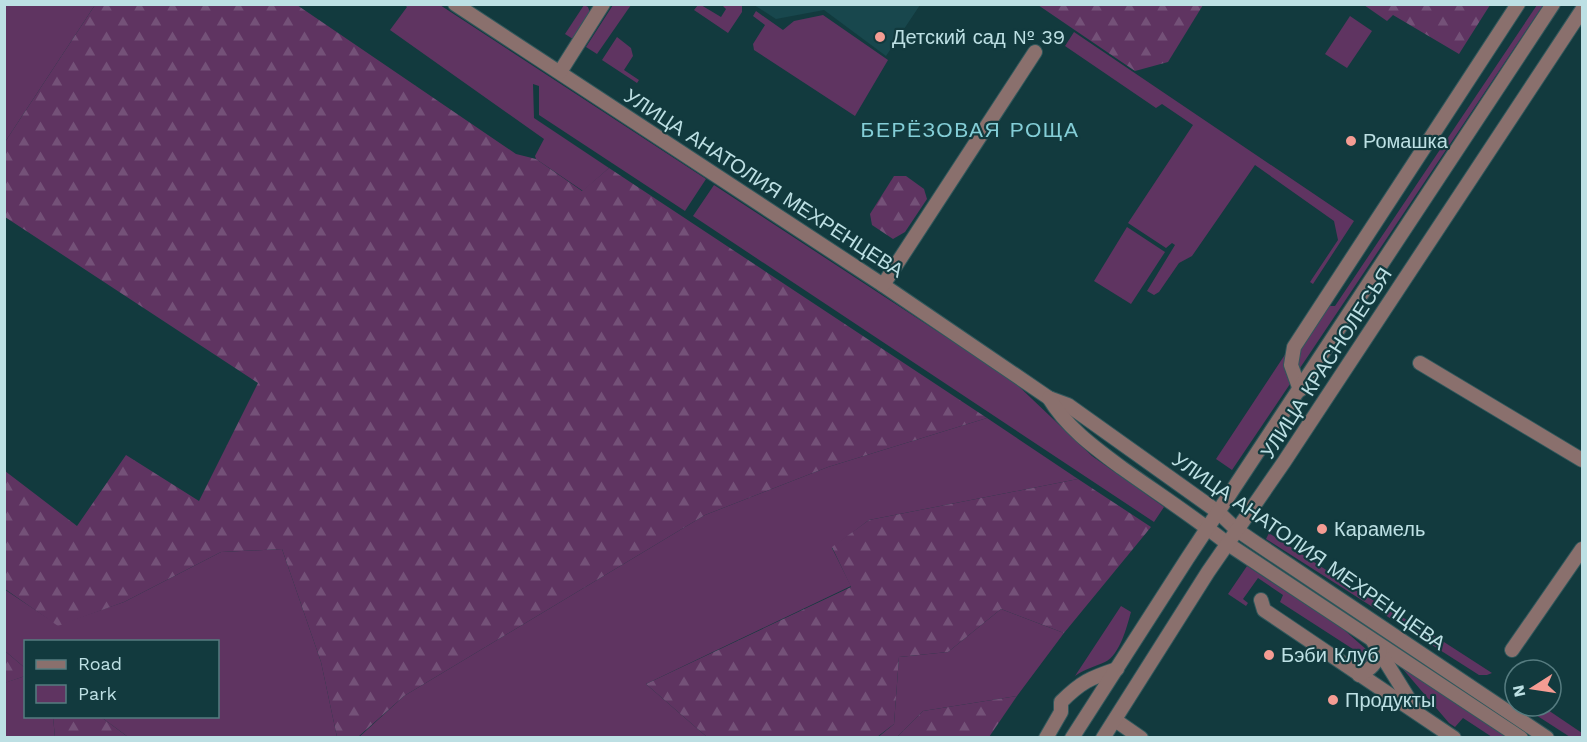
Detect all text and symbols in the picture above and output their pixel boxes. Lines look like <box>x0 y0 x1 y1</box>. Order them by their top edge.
place label: Детский сад № 39 <box>892 25 1065 49</box>
marker: Детский сад № 39 <box>873 30 887 44</box>
street label: УЛИЦА АНАТОЛИЯ МЕХРЕНЦЕВА <box>620 84 909 283</box>
district label: БЕРЁЗОВАЯ РОЩА <box>861 117 1079 142</box>
place label: Ромашка <box>1363 129 1449 153</box>
marker: Ромашка <box>1344 134 1358 148</box>
street label: УЛИЦА КРАСНОЛЕСЬЯ <box>1255 263 1397 463</box>
street label: УЛИЦА АНАТОЛИЯ МЕХРЕНЦЕВА <box>1168 447 1451 655</box>
place label: Карамель <box>1334 517 1425 541</box>
marker: Карамель <box>1315 522 1329 536</box>
legend <box>24 640 219 718</box>
place label: Бэби Клуб <box>1281 643 1379 667</box>
marker: Бэби Клуб <box>1262 648 1276 662</box>
text: Road <box>78 653 122 674</box>
north arrow <box>1503 658 1563 718</box>
text: Park <box>78 683 117 704</box>
text: N <box>1508 683 1529 699</box>
place label: Продукты <box>1345 688 1435 712</box>
marker: Продукты <box>1326 693 1340 707</box>

